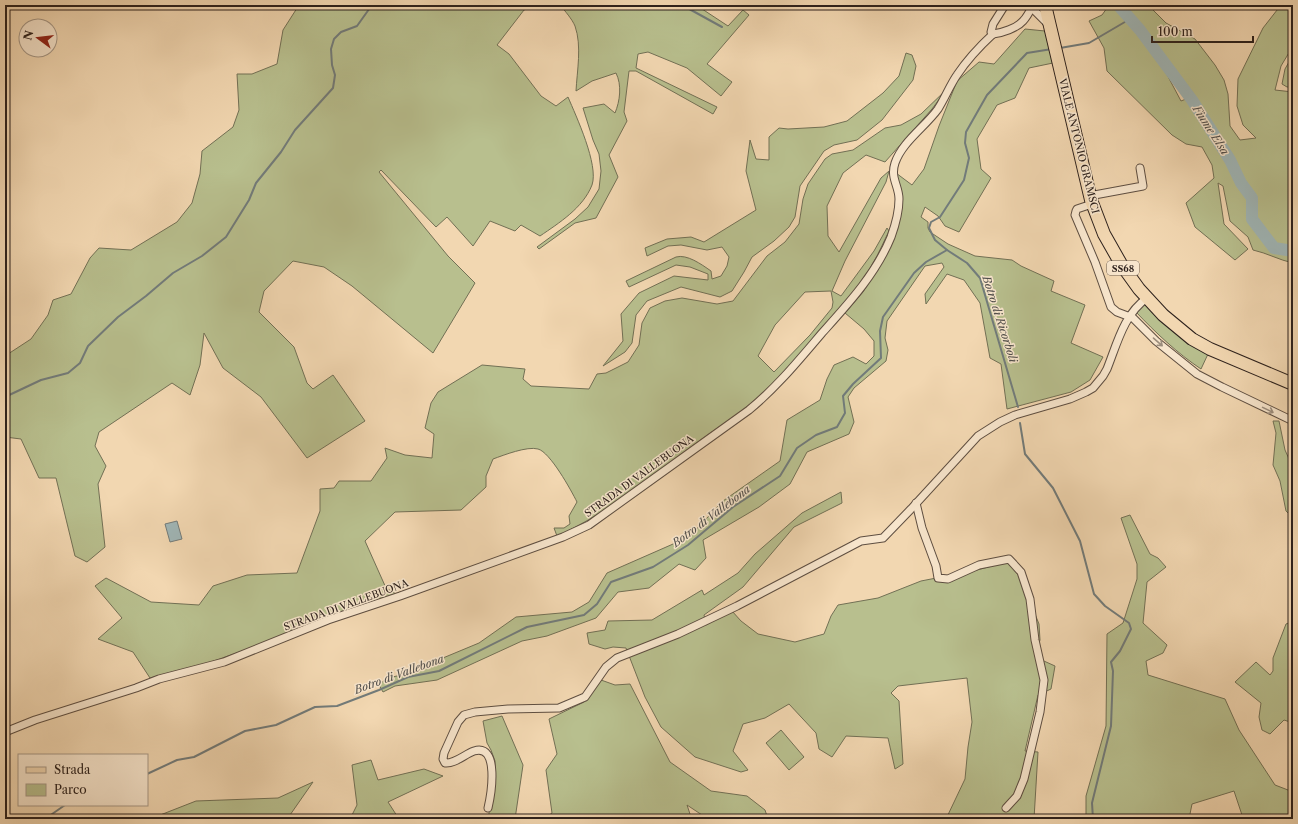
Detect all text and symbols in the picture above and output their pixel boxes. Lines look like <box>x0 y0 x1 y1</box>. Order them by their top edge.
north arrow <box>18 18 58 58</box>
scale bar <box>1152 18 1253 44</box>
text: 100 m <box>1158 24 1193 39</box>
text: N <box>20 29 36 42</box>
street label: VIALE ANTONIO GRAMSCI <box>1056 76 1102 215</box>
water label: Fiume Elsa <box>1189 102 1232 158</box>
road number: SS68 <box>1107 261 1139 275</box>
water label: Botro di Ricorboli <box>979 273 1021 365</box>
one-way arrow <box>1153 338 1163 347</box>
one-way arrow <box>1262 407 1274 414</box>
street label: STRADA DI VALLEBUONA <box>582 432 697 520</box>
water label: Botro di Vallebona <box>668 482 753 551</box>
street label: STRADA DI VALLEBUONA <box>282 576 411 634</box>
water label: Botro di Vallebona <box>351 651 446 697</box>
legend <box>18 754 148 806</box>
text: Strada <box>54 762 91 777</box>
text: Parco <box>54 782 87 797</box>

